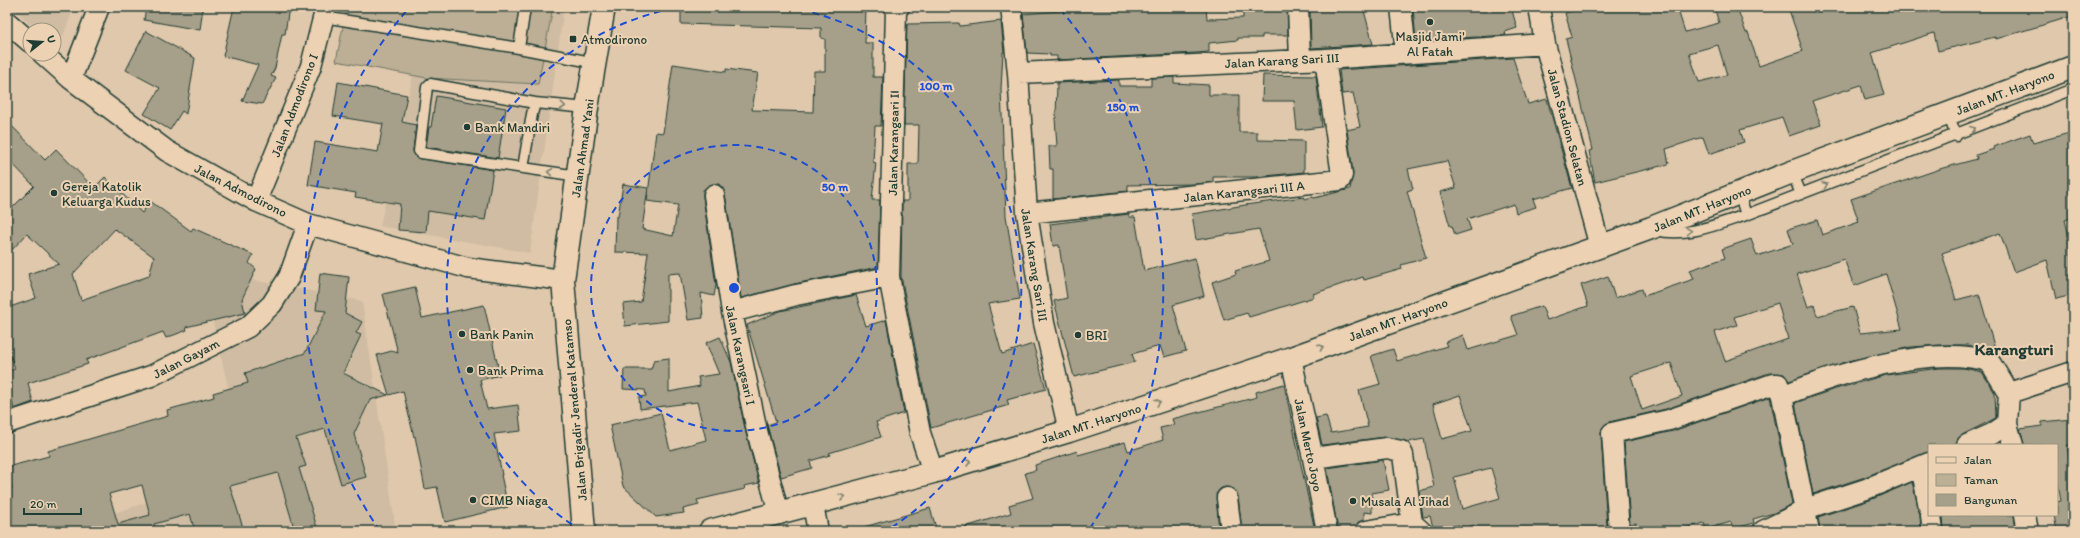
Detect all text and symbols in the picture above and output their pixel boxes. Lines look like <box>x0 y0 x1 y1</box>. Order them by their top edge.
marker: Masjid Jami' Al Fatah <box>1425 17 1435 27</box>
north arrow <box>22 22 62 62</box>
place label: Masjid Jami' Al Fatah <box>1395 29 1465 59</box>
place label: Atmodirono <box>581 32 647 47</box>
text: U <box>44 34 58 45</box>
marker: Atmodirono <box>568 34 578 44</box>
street label: Jalan Karang Sari III <box>1224 50 1340 71</box>
street label: Jalan Admodirono I <box>268 51 321 159</box>
street label: Jalan Stadion Selatan <box>1545 67 1590 187</box>
street label: Jalan MT. Haryono <box>1954 67 2057 118</box>
text: 100 m <box>919 79 953 93</box>
street label: Jalan Karangsari II <box>885 90 902 196</box>
street label: Jalan Ahmad Yani <box>568 98 597 198</box>
text: 150 m <box>1107 100 1140 114</box>
one-way arrow <box>560 101 566 110</box>
place label: Bank Mandiri <box>475 120 550 135</box>
marker: Bank Mandiri <box>462 122 472 132</box>
one-way arrow <box>1969 126 1976 134</box>
street label: Jalan Admodirono <box>192 161 290 220</box>
one-way arrow <box>547 168 553 177</box>
street label: Jalan Karangsari III A <box>1183 178 1306 205</box>
place label: Gereja Katolik Keluarga Kudus <box>62 179 151 209</box>
text: 50 m <box>822 180 849 194</box>
one-way arrow <box>1821 181 1828 189</box>
street label: Jalan MT. Haryono <box>1651 182 1754 235</box>
marker: Gereja Katolik Keluarga Kudus <box>49 188 59 198</box>
street label: Jalan Karang Sari III <box>1018 207 1051 323</box>
one-way arrow <box>1685 227 1692 236</box>
centre of rings <box>727 281 741 295</box>
street label: Jalan MT. Haryono <box>1347 294 1450 344</box>
street label: Jalan Karangsari I <box>723 304 758 407</box>
street label: Jalan Brigadir Jenderal Katamso <box>559 318 590 502</box>
place label: Bank Panin <box>470 327 535 342</box>
place label: BRI <box>1086 328 1107 343</box>
marker: Bank Panin <box>457 329 467 339</box>
marker: BRI <box>1073 330 1083 340</box>
street label: Jalan Gayam <box>151 335 222 382</box>
district label: Karangturi <box>1974 339 2054 360</box>
one-way arrow <box>1318 344 1325 352</box>
place label: Bank Prima <box>478 363 544 378</box>
marker: Bank Prima <box>465 365 475 375</box>
street label: Jalan Merto Joyo <box>1291 397 1326 493</box>
one-way arrow <box>1155 398 1162 407</box>
street label: Jalan MT. Haryono <box>1039 400 1143 447</box>
legend <box>1928 444 2058 516</box>
text: Jalan <box>1964 453 1992 467</box>
one-way arrow <box>964 458 971 467</box>
text: Taman <box>1964 473 1999 487</box>
scale bar <box>24 490 81 516</box>
place label: CIMB Niaga <box>481 493 548 508</box>
one-way arrow <box>839 493 846 502</box>
text: Bangunan <box>1964 493 2017 507</box>
place label: Musala Al Jihad <box>1361 494 1449 509</box>
marker: CIMB Niaga <box>468 495 478 505</box>
marker: Musala Al Jihad <box>1348 496 1358 506</box>
text: 20 m <box>30 497 57 511</box>

